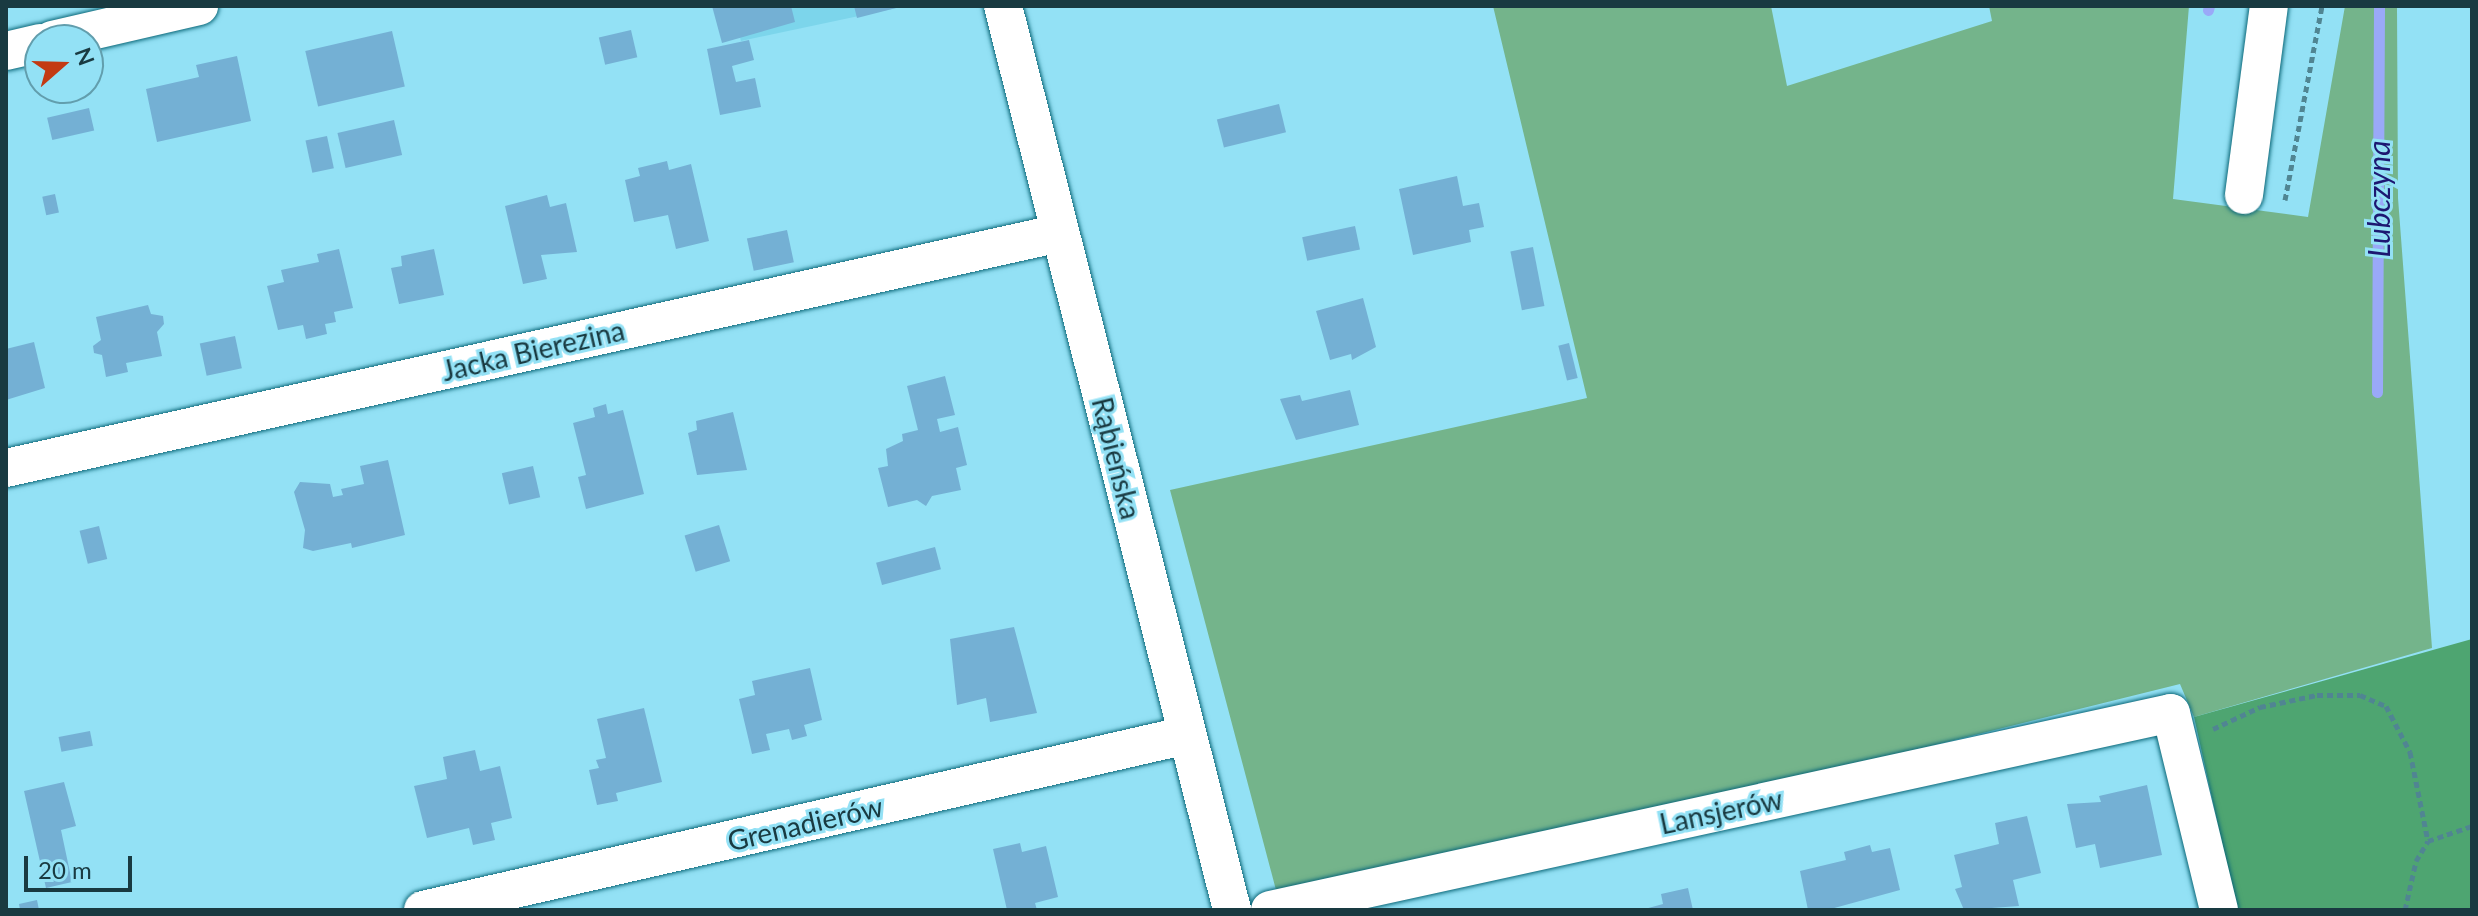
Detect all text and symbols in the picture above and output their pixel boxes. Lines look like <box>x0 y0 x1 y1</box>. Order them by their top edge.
north arrow <box>24 24 104 104</box>
text: N <box>70 44 101 69</box>
water label: Lubczyna <box>2360 140 2396 258</box>
street label: Jacka Bierezina <box>438 313 628 387</box>
street label: Rąbieńska <box>1086 394 1148 522</box>
street label: Lansjerów <box>1656 782 1786 840</box>
street label: Grenadierów <box>724 789 886 857</box>
scale bar <box>28 840 136 890</box>
text: 20 m <box>38 855 92 884</box>

